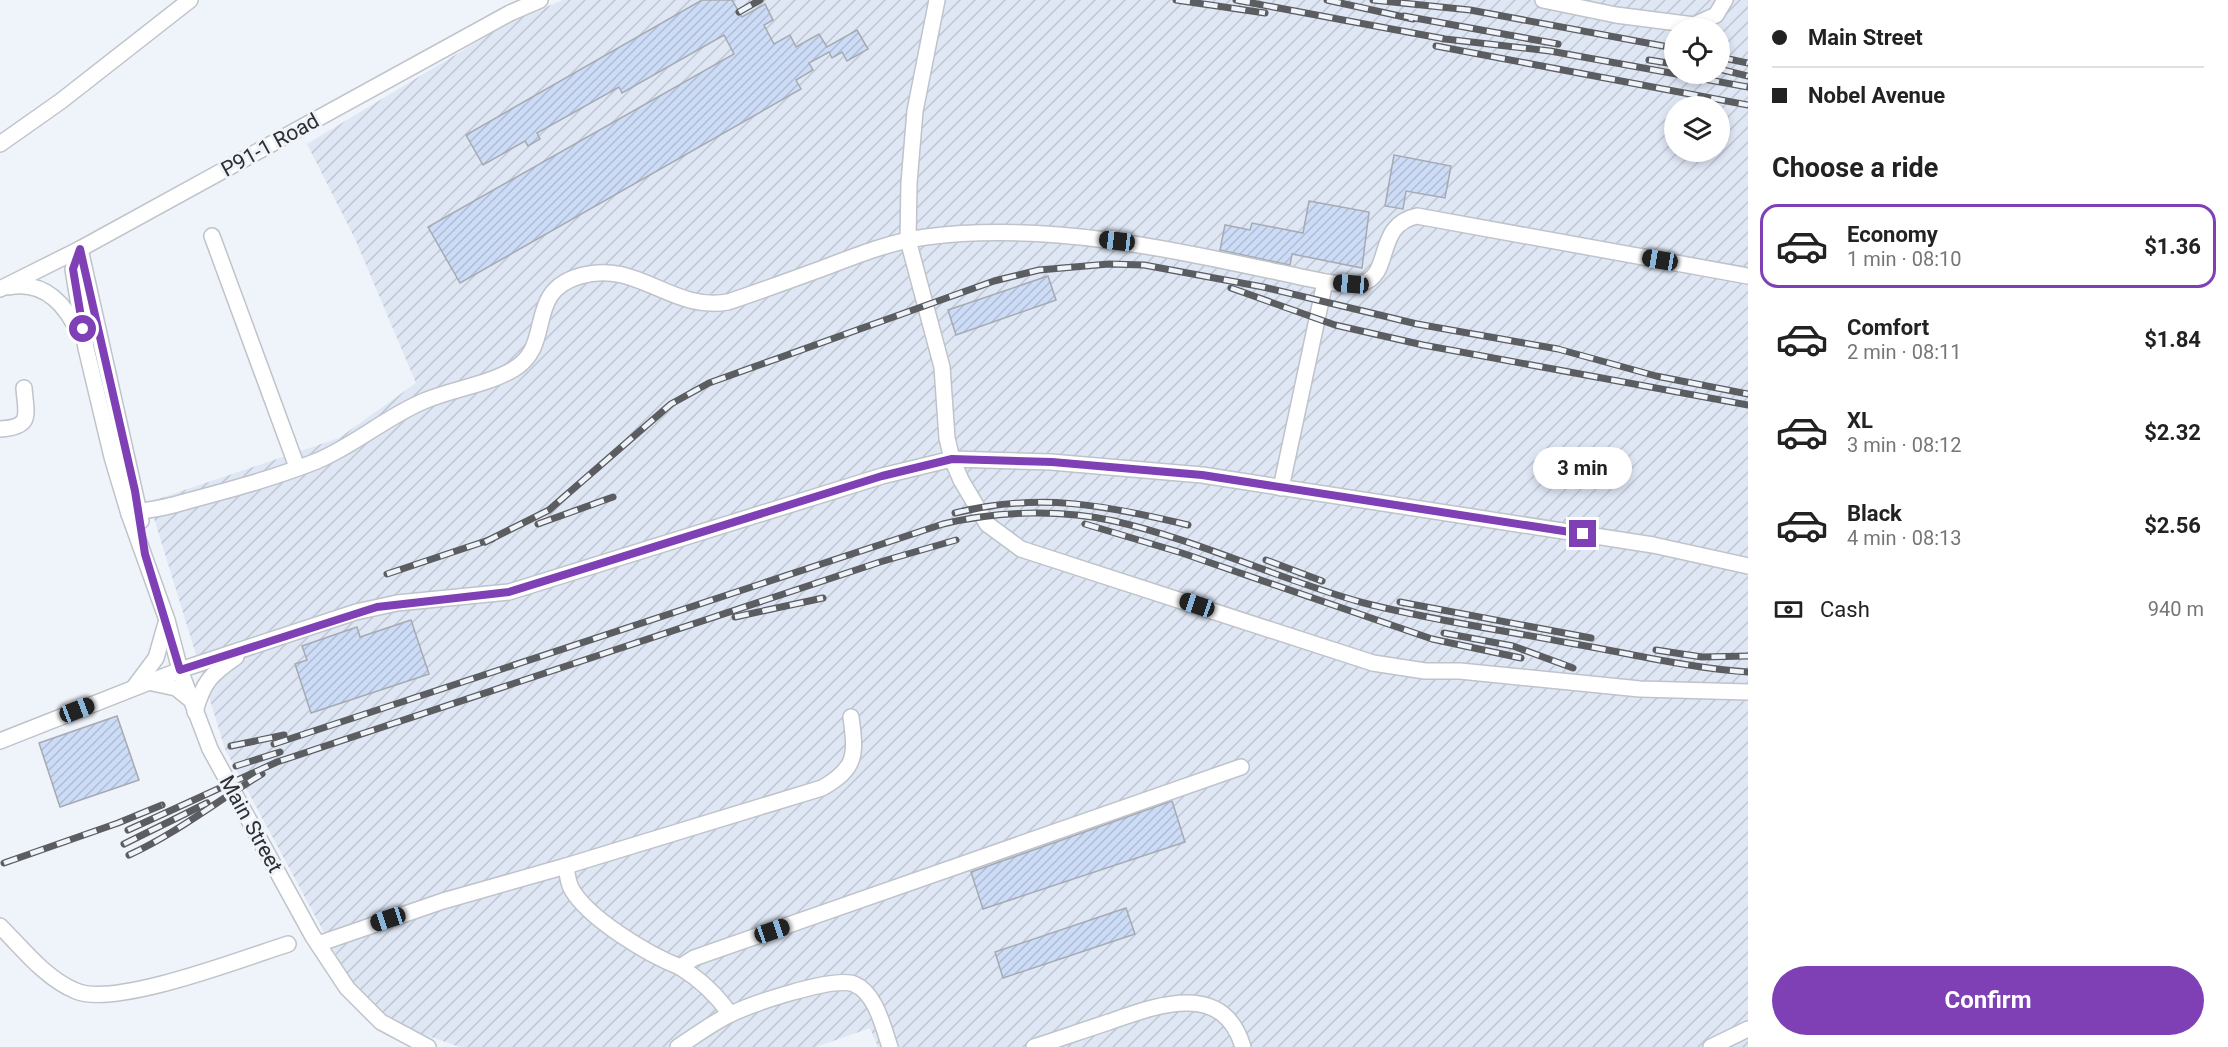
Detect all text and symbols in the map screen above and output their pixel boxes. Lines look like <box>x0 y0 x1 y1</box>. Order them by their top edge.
map controls <box>1664 18 1730 162</box>
button: locate <box>1664 18 1730 84</box>
text: Main Street <box>1808 25 1923 50</box>
text: Nobel Avenue <box>1808 83 1945 108</box>
button: layers <box>1664 96 1730 162</box>
street label: P91-1 Road <box>217 108 323 182</box>
text: Choose a ride <box>1772 152 1938 184</box>
icon: car <box>1775 219 1829 273</box>
text: Economy <box>1847 222 1938 247</box>
car <box>1098 230 1136 252</box>
text: $1.36 <box>2144 234 2201 259</box>
text: 1 min · 08:10 <box>1847 247 1962 271</box>
car <box>1641 248 1679 272</box>
car <box>1332 273 1370 295</box>
icon: car <box>1775 312 1829 366</box>
route start <box>69 315 96 342</box>
text: Comfort <box>1847 315 1929 340</box>
text: $1.84 <box>2144 327 2201 352</box>
text: 2 min · 08:11 <box>1847 340 1962 364</box>
icon: car <box>1775 405 1829 459</box>
text: XL <box>1847 408 1873 433</box>
text: $2.32 <box>2144 420 2201 445</box>
text: 3 min · 08:12 <box>1847 433 1962 457</box>
callout: 3 min <box>1534 447 1632 489</box>
text: 3 min <box>1557 456 1608 480</box>
icon: car <box>1775 498 1829 552</box>
text: Black <box>1847 501 1902 526</box>
text: $2.56 <box>2144 513 2201 538</box>
route end <box>1569 520 1596 547</box>
text: 4 min · 08:13 <box>1847 526 1962 550</box>
car <box>1177 591 1217 619</box>
icon: cash <box>1772 593 1805 626</box>
text: Cash <box>1820 597 1870 622</box>
text: 940 m <box>2148 597 2204 621</box>
car <box>57 695 97 725</box>
street label: Main Street <box>215 771 288 877</box>
car <box>368 905 408 933</box>
car <box>752 917 792 945</box>
button: Confirm <box>1772 966 2204 1035</box>

